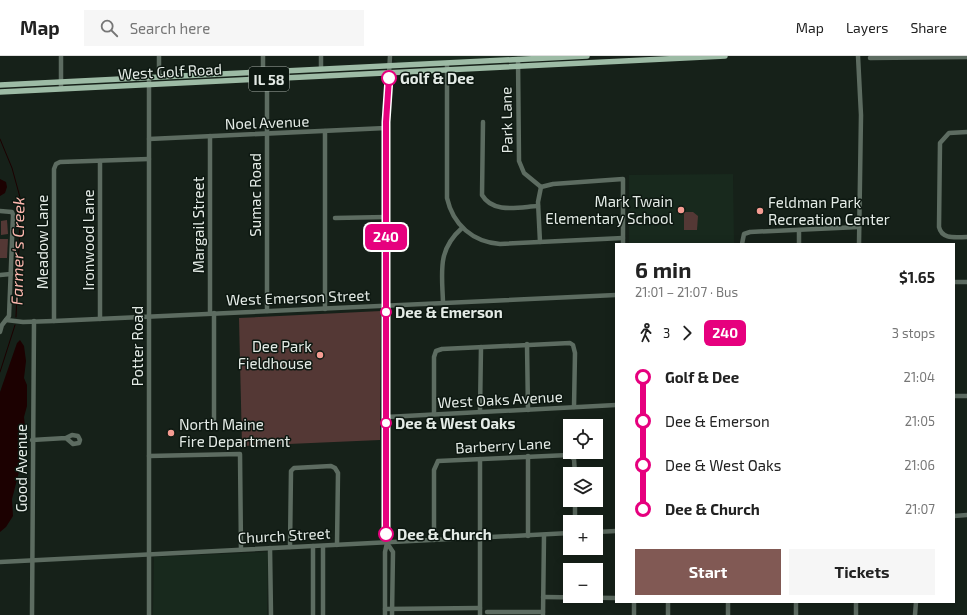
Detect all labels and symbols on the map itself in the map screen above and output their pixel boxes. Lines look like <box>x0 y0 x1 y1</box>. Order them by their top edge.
street label: West Golf Road <box>117 59 223 83</box>
road number: IL 58 <box>249 67 289 91</box>
place label: Golf & Dee <box>400 69 474 87</box>
marker: Golf & Dee <box>381 70 397 86</box>
street label: Park Lane <box>496 87 516 153</box>
street label: Noel Avenue <box>224 112 310 132</box>
street label: Sumac Road <box>246 153 264 237</box>
street label: Margail Street <box>189 176 207 273</box>
street label: Ironwood Lane <box>79 190 97 291</box>
place label: Mark Twain Elementary School <box>545 192 674 227</box>
place label: Feldman Park Recreation Center <box>768 193 890 228</box>
street label: Meadow Lane <box>33 195 51 289</box>
water label: Farmer's Creek <box>7 197 27 305</box>
marker: Mark Twain Elementary School <box>676 205 686 215</box>
marker: Feldman Park Recreation Center <box>755 206 765 216</box>
line badge: 240 <box>363 224 409 250</box>
street label: West Emerson Street <box>226 285 371 309</box>
place label: Dee & Emerson <box>395 303 503 321</box>
street label: Potter Road <box>128 306 146 386</box>
marker: Dee & Emerson <box>380 306 392 318</box>
place label: Dee Park Fieldhouse <box>238 337 312 372</box>
marker: Dee Park Fieldhouse <box>315 350 325 360</box>
street label: West Oaks Avenue <box>437 387 563 411</box>
place label: Dee & West Oaks <box>395 414 516 432</box>
place label: North Maine Fire Department <box>179 415 291 450</box>
marker: Dee & West Oaks <box>380 417 392 429</box>
street label: Good Avenue <box>12 424 30 512</box>
marker: North Maine Fire Department <box>166 428 176 438</box>
street label: Barberry Lane <box>455 434 551 456</box>
street label: Church Street <box>237 524 331 546</box>
place label: Dee & Church <box>397 525 492 543</box>
marker: Dee & Church <box>378 526 394 542</box>

